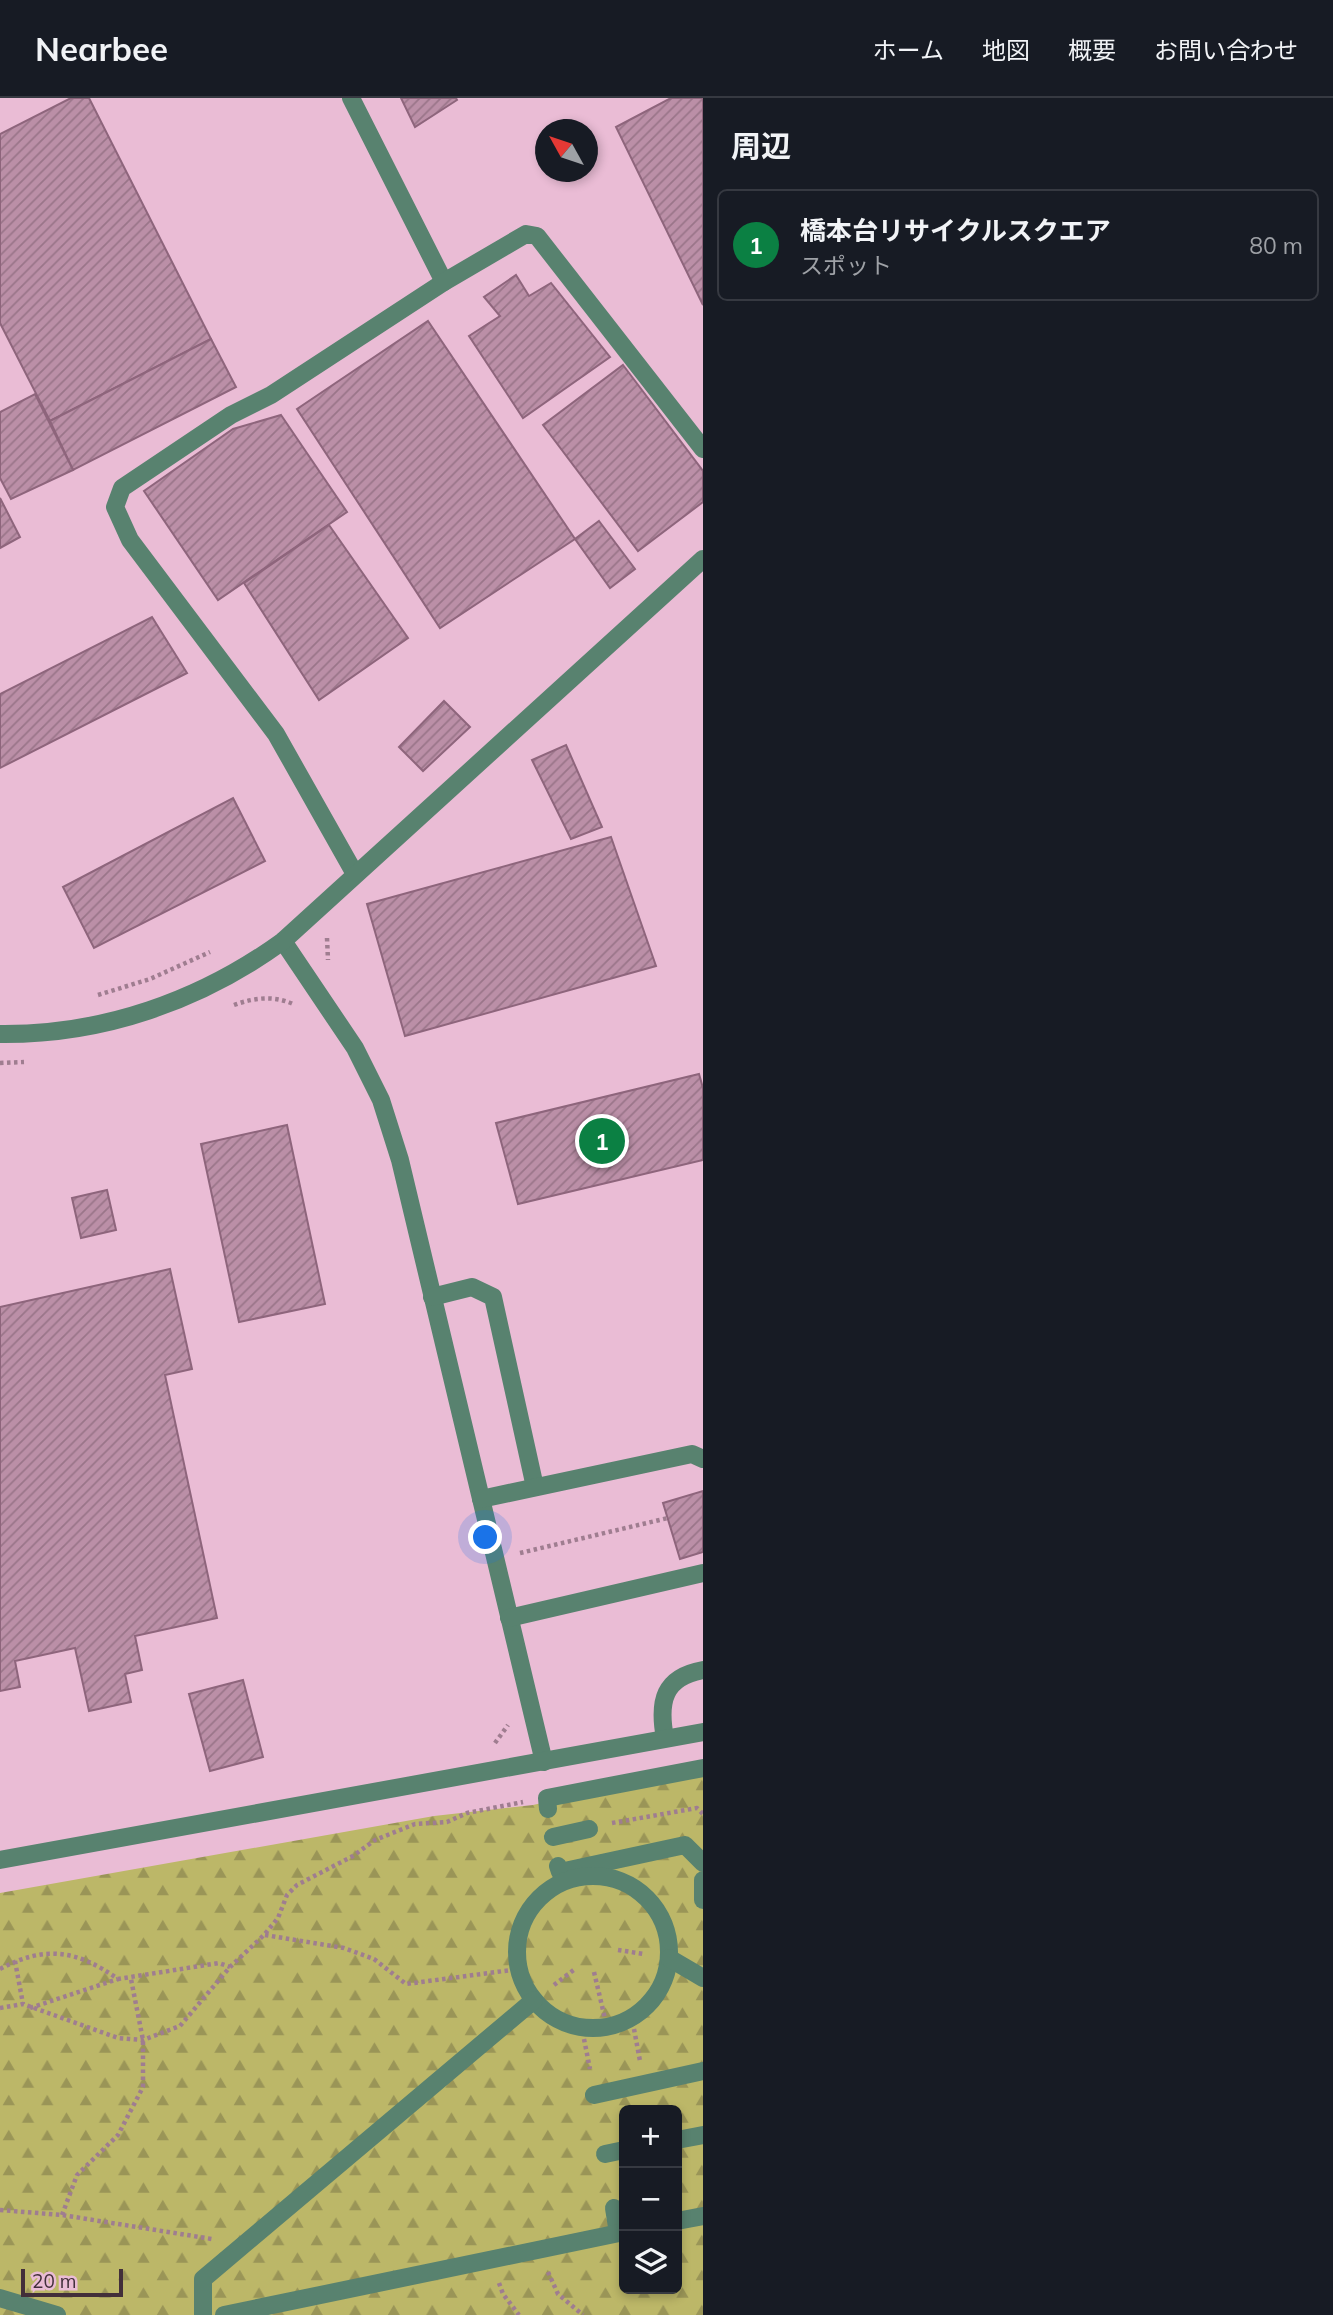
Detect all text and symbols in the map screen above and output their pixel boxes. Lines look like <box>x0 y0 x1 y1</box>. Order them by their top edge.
text: Nearbee <box>35 28 168 69</box>
text: ホーム <box>873 35 944 65</box>
text: 地図 <box>982 35 1030 65</box>
text: 概要 <box>1068 35 1116 65</box>
text: お問い合わせ <box>1154 35 1298 65</box>
north arrow <box>535 119 598 182</box>
text: 周辺 <box>731 127 791 165</box>
text: 橋本台リサイクルスクエア <box>800 214 1111 247</box>
text: 1 <box>749 231 763 260</box>
text: 80 m <box>1249 231 1303 260</box>
text: スポット <box>800 251 892 280</box>
pin: 1 <box>579 1115 625 1167</box>
your location <box>468 1520 502 1554</box>
map controls <box>619 2105 682 2294</box>
button: + <box>619 2105 682 2168</box>
button: − <box>619 2168 682 2231</box>
button: layers <box>619 2231 682 2294</box>
scale bar <box>21 2266 122 2298</box>
text: 20 m <box>32 2269 76 2293</box>

